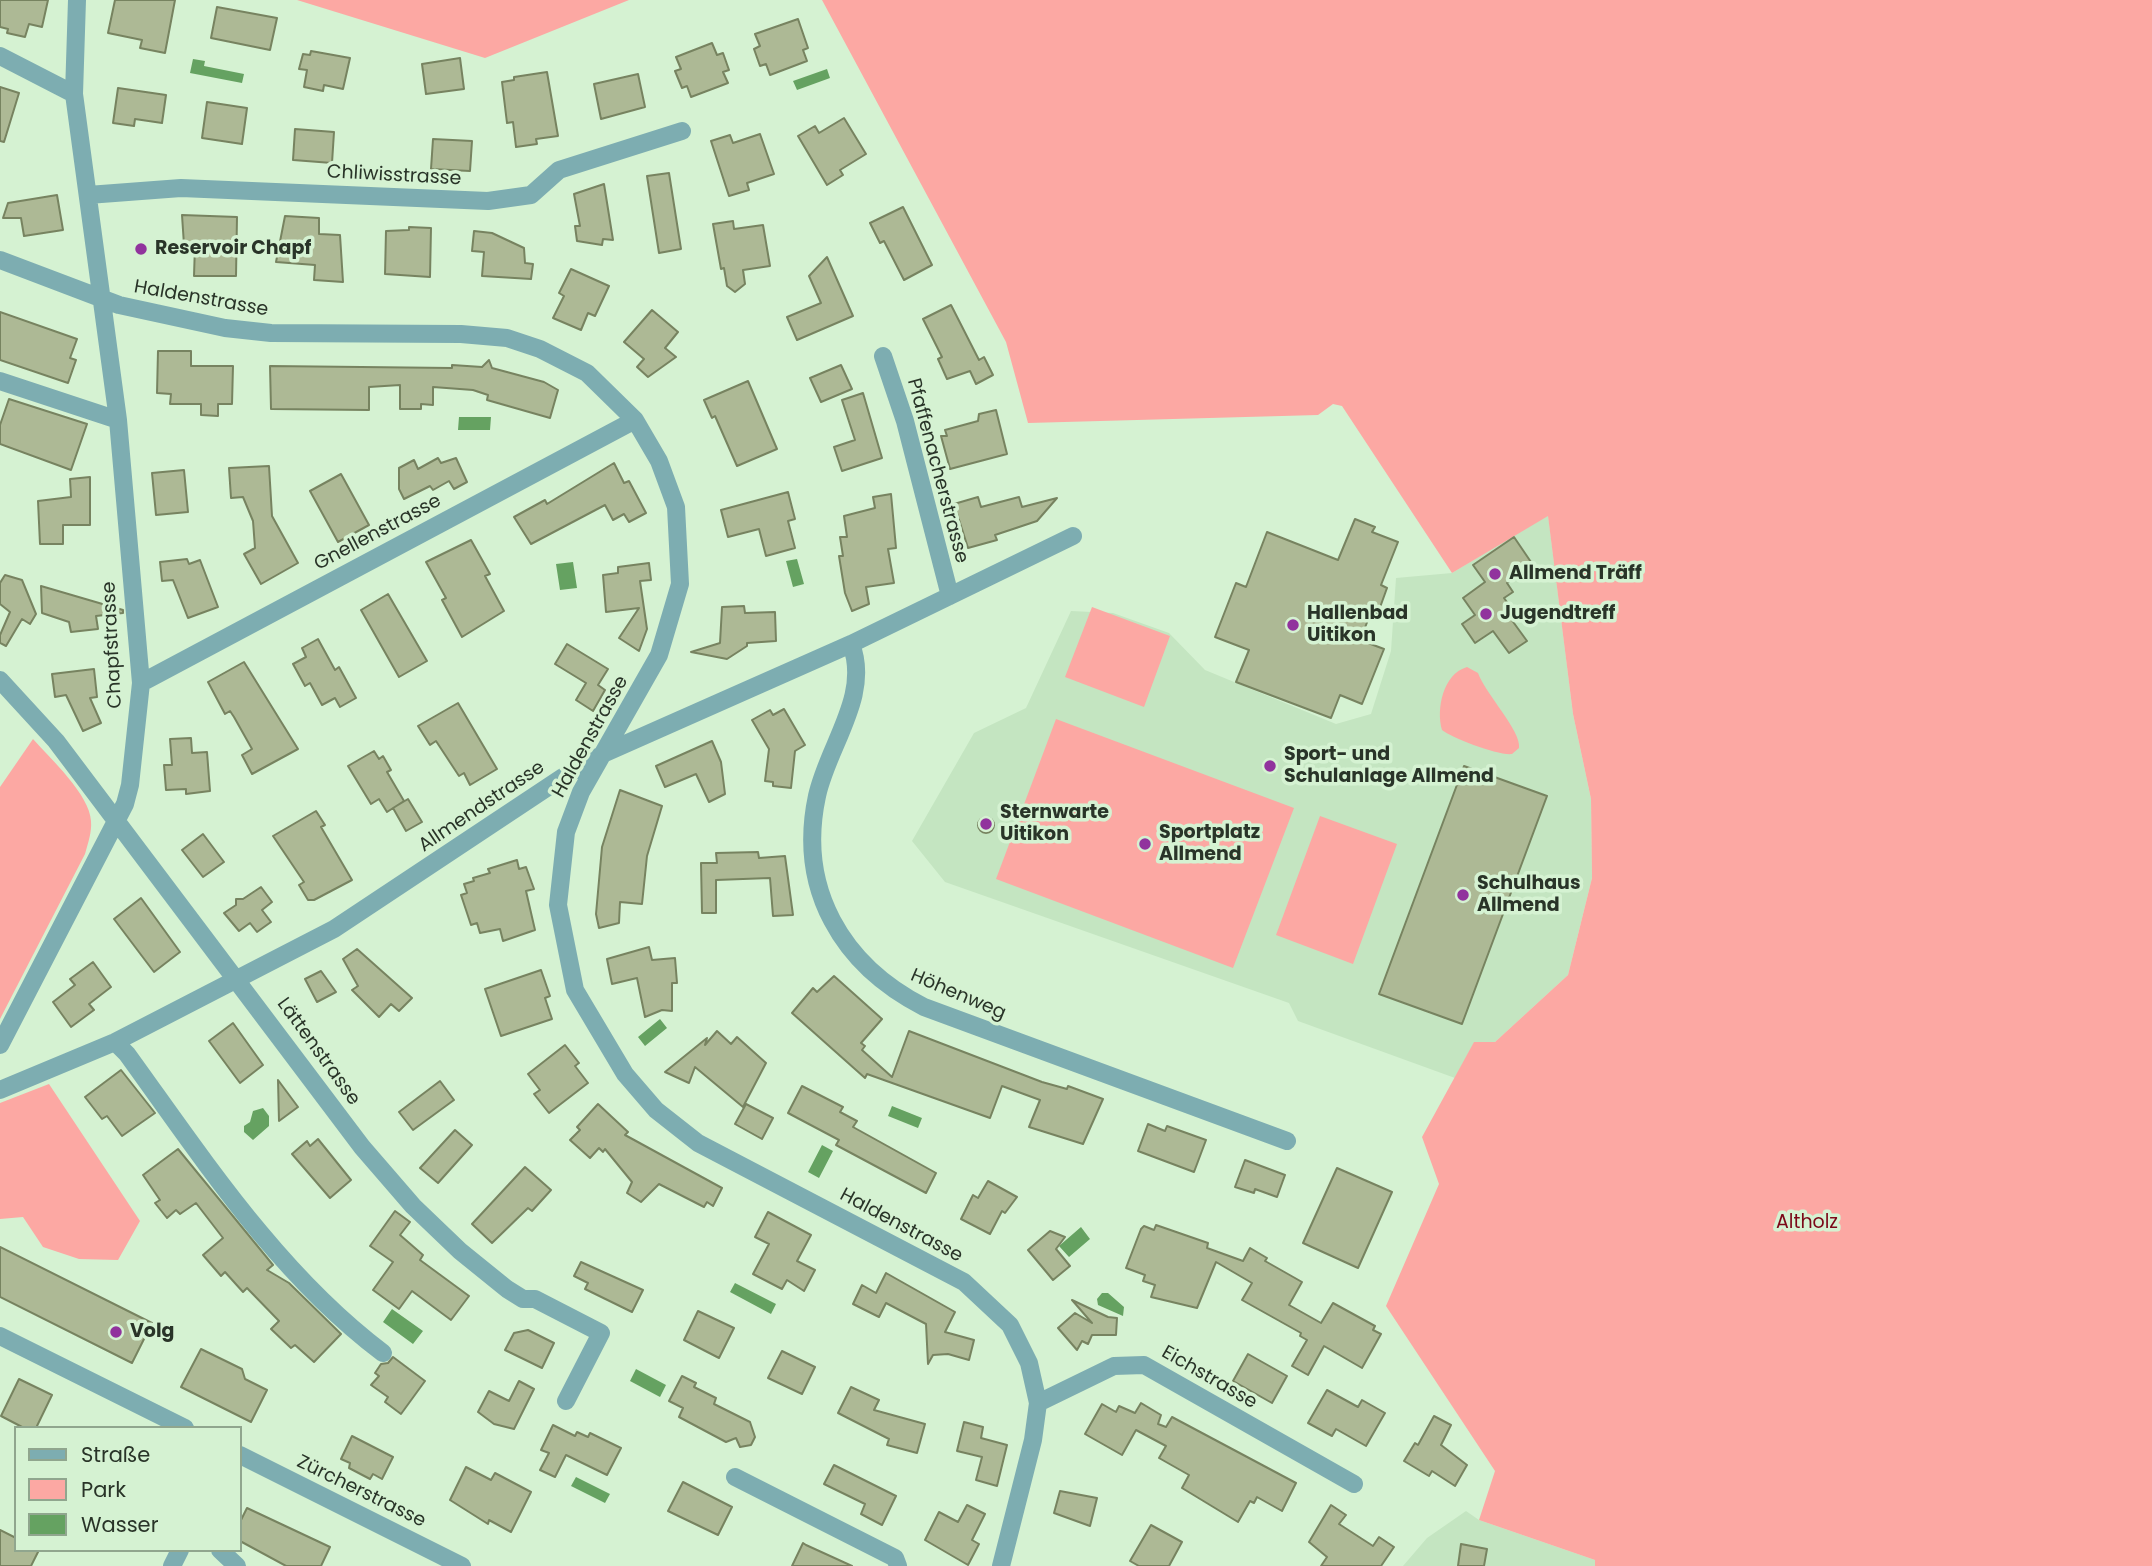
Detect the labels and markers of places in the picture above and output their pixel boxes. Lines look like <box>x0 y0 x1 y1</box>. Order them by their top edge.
place label: Reservoir Chapf <box>155 238 311 260</box>
marker: Reservoir Chapf <box>133 241 149 257</box>
place label: Allmend Träff <box>1509 563 1642 585</box>
marker: Allmend Träff <box>1487 566 1503 582</box>
place label: Hallenbad Uitikon <box>1307 603 1408 647</box>
place label: Jugendtreff <box>1500 603 1615 625</box>
marker: Jugendtreff <box>1478 606 1494 622</box>
marker: Hallenbad Uitikon <box>1285 617 1301 633</box>
place label: Sport- und Schulanlage Allmend <box>1284 744 1494 788</box>
marker: Sport- und Schulanlage Allmend <box>1262 758 1278 774</box>
place label: Sternwarte Uitikon <box>1000 802 1109 846</box>
marker: Sternwarte Uitikon <box>978 816 994 832</box>
place label: Sportplatz Allmend <box>1159 822 1260 866</box>
marker: Sportplatz Allmend <box>1137 836 1153 852</box>
place label: Schulhaus Allmend <box>1477 873 1581 917</box>
marker: Schulhaus Allmend <box>1455 887 1471 903</box>
place label: Volg <box>130 1321 174 1343</box>
marker: Volg <box>108 1324 124 1340</box>

